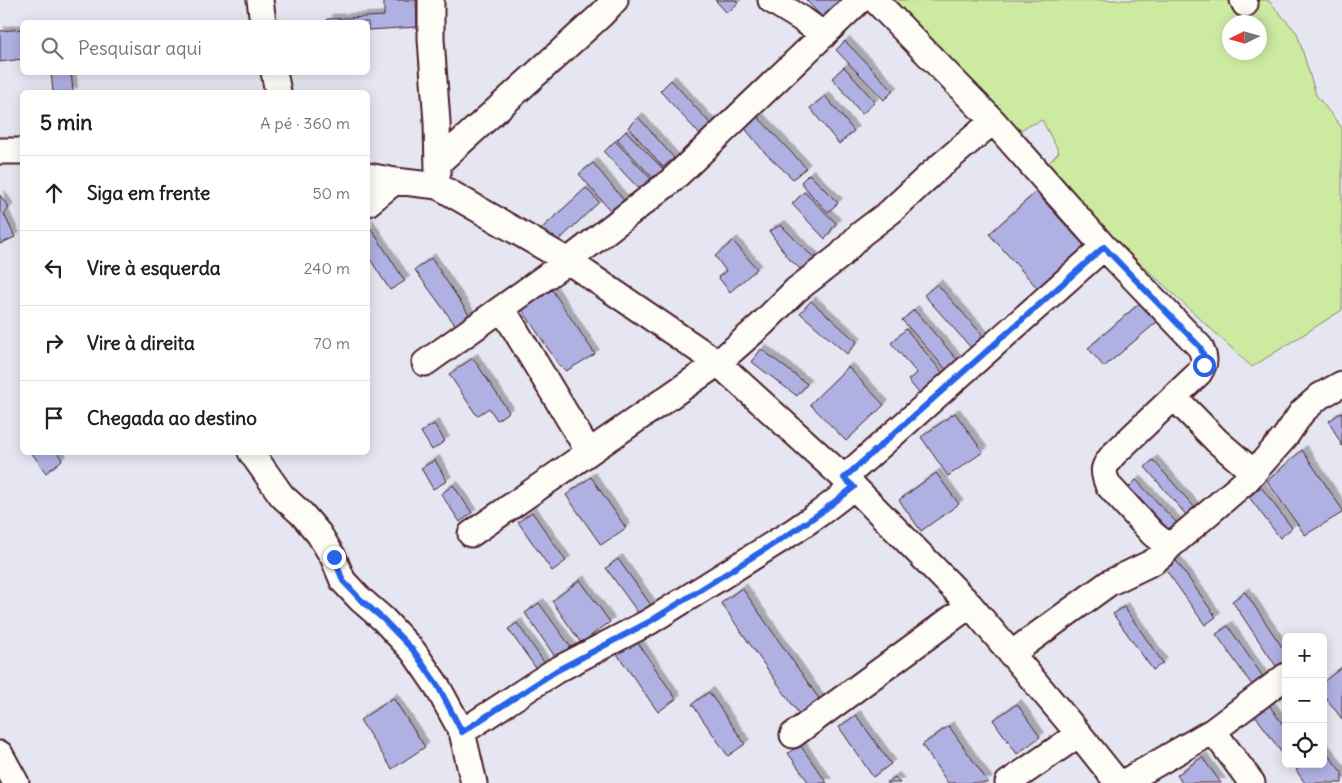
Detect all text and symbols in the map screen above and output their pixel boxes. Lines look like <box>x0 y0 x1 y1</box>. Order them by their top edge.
north arrow <box>1222 15 1267 60</box>
search box <box>20 20 370 75</box>
icon: search <box>38 34 66 62</box>
text: Pesquisar aqui <box>78 36 202 60</box>
text: 5 min <box>40 109 92 136</box>
text: A pé · 360 m <box>260 113 350 133</box>
icon: ahead <box>40 179 68 207</box>
text: Siga em frente <box>87 181 210 205</box>
text: 50 m <box>312 183 350 203</box>
icon: left <box>40 254 68 282</box>
text: Vire à esquerda <box>87 256 221 280</box>
text: 240 m <box>304 258 350 278</box>
icon: right <box>40 329 68 357</box>
text: Vire à direita <box>87 331 195 355</box>
text: 70 m <box>314 333 350 353</box>
route start <box>1193 354 1216 377</box>
icon: arrive <box>40 404 68 432</box>
text: Chegada ao destino <box>87 406 257 430</box>
route end <box>323 546 346 569</box>
map controls <box>1282 633 1327 768</box>
button: + <box>1282 633 1327 678</box>
button: − <box>1282 678 1327 723</box>
button: locate <box>1282 723 1327 768</box>

